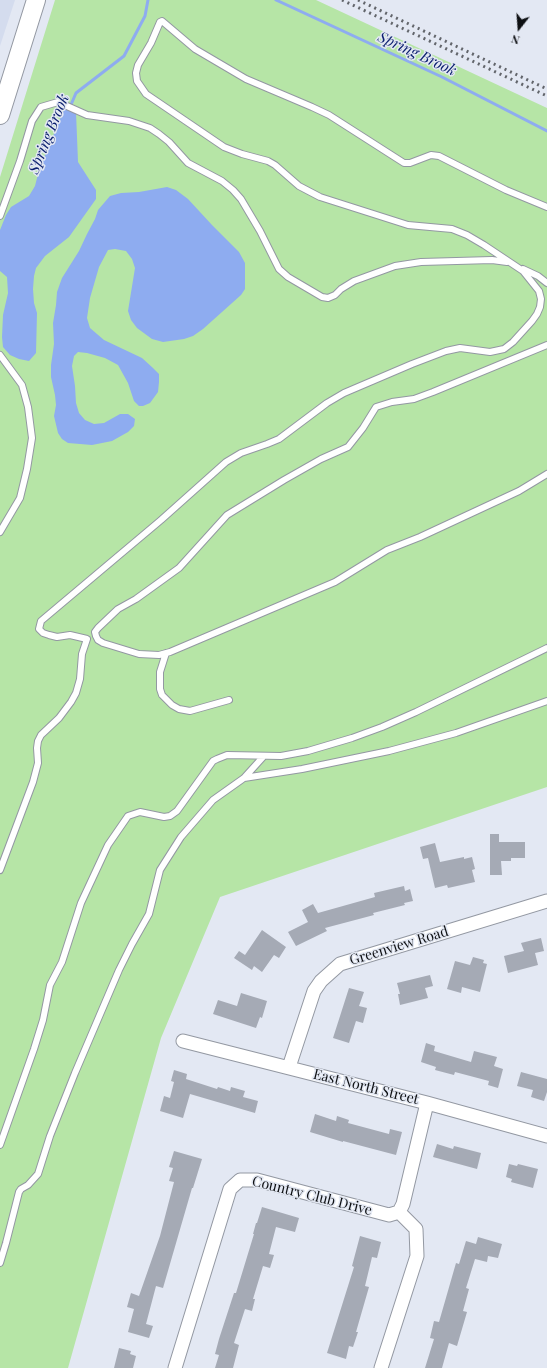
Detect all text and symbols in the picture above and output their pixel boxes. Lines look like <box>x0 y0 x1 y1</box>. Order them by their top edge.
north arrow <box>499 8 539 48</box>
water label: Spring Brook <box>375 28 459 80</box>
text: N <box>509 32 521 48</box>
water label: Spring Brook <box>25 91 73 177</box>
street label: Greenview Road <box>348 923 450 969</box>
street label: East North Street <box>312 1066 420 1108</box>
street label: Country Club Drive <box>250 1173 374 1219</box>

